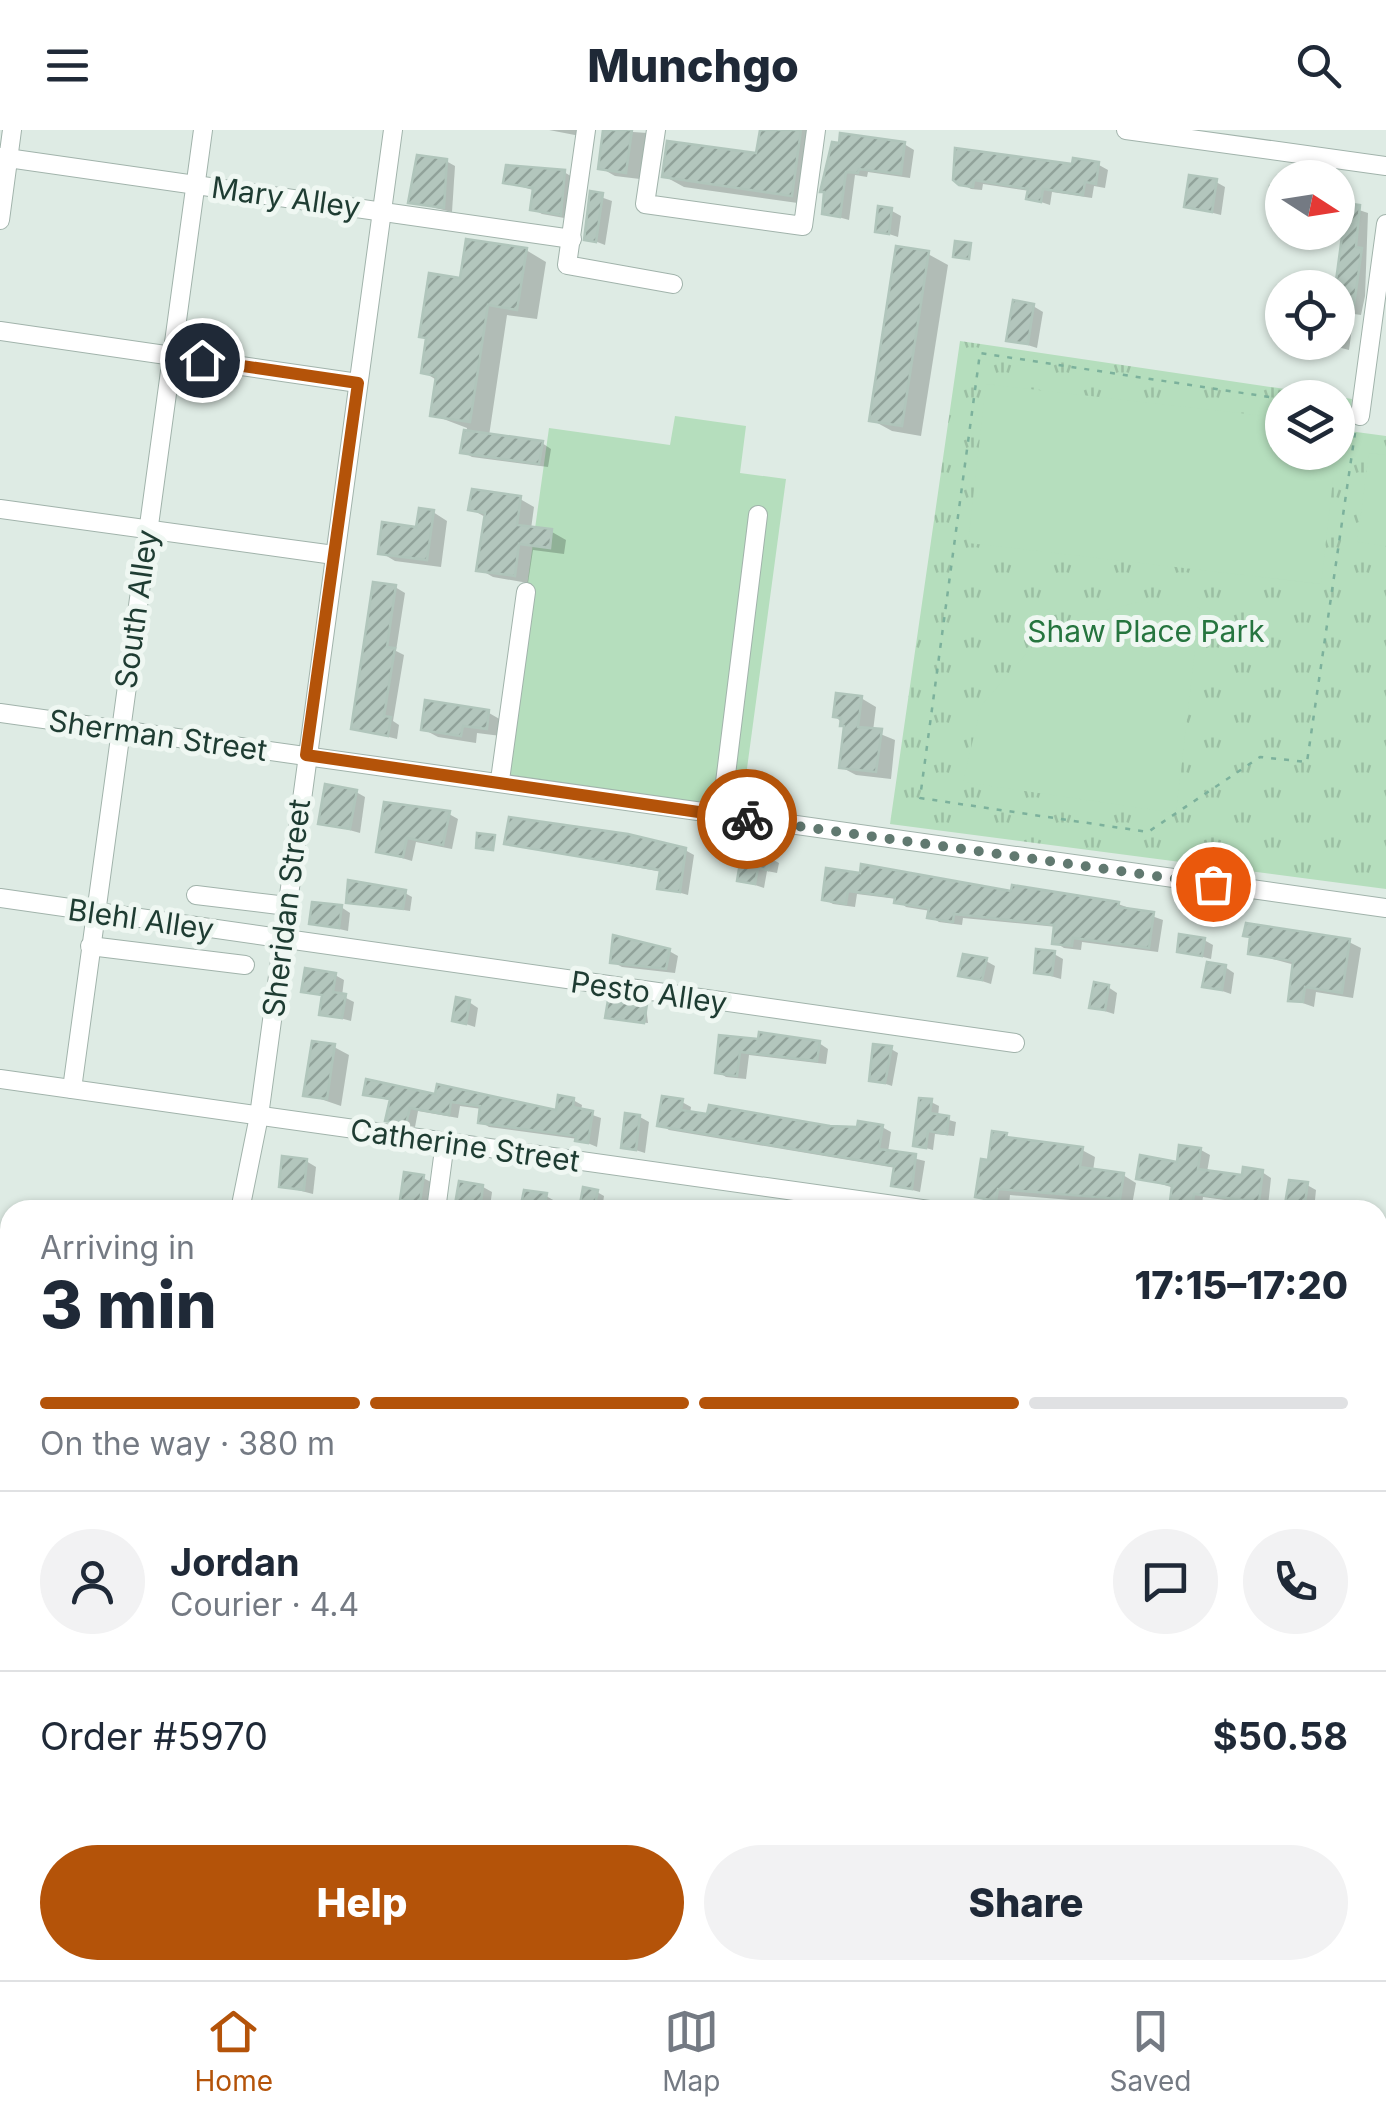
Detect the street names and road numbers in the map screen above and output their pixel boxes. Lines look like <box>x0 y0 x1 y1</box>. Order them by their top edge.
street label: Mary Alley <box>209 169 363 225</box>
street label: South Alley <box>107 527 165 691</box>
street label: Sherman Street <box>46 702 270 768</box>
street label: Sheridan Street <box>255 797 317 1019</box>
street label: Blehl Alley <box>66 891 216 947</box>
street label: Pesto Alley <box>569 963 730 1021</box>
street label: Catherine Street <box>348 1111 582 1179</box>

